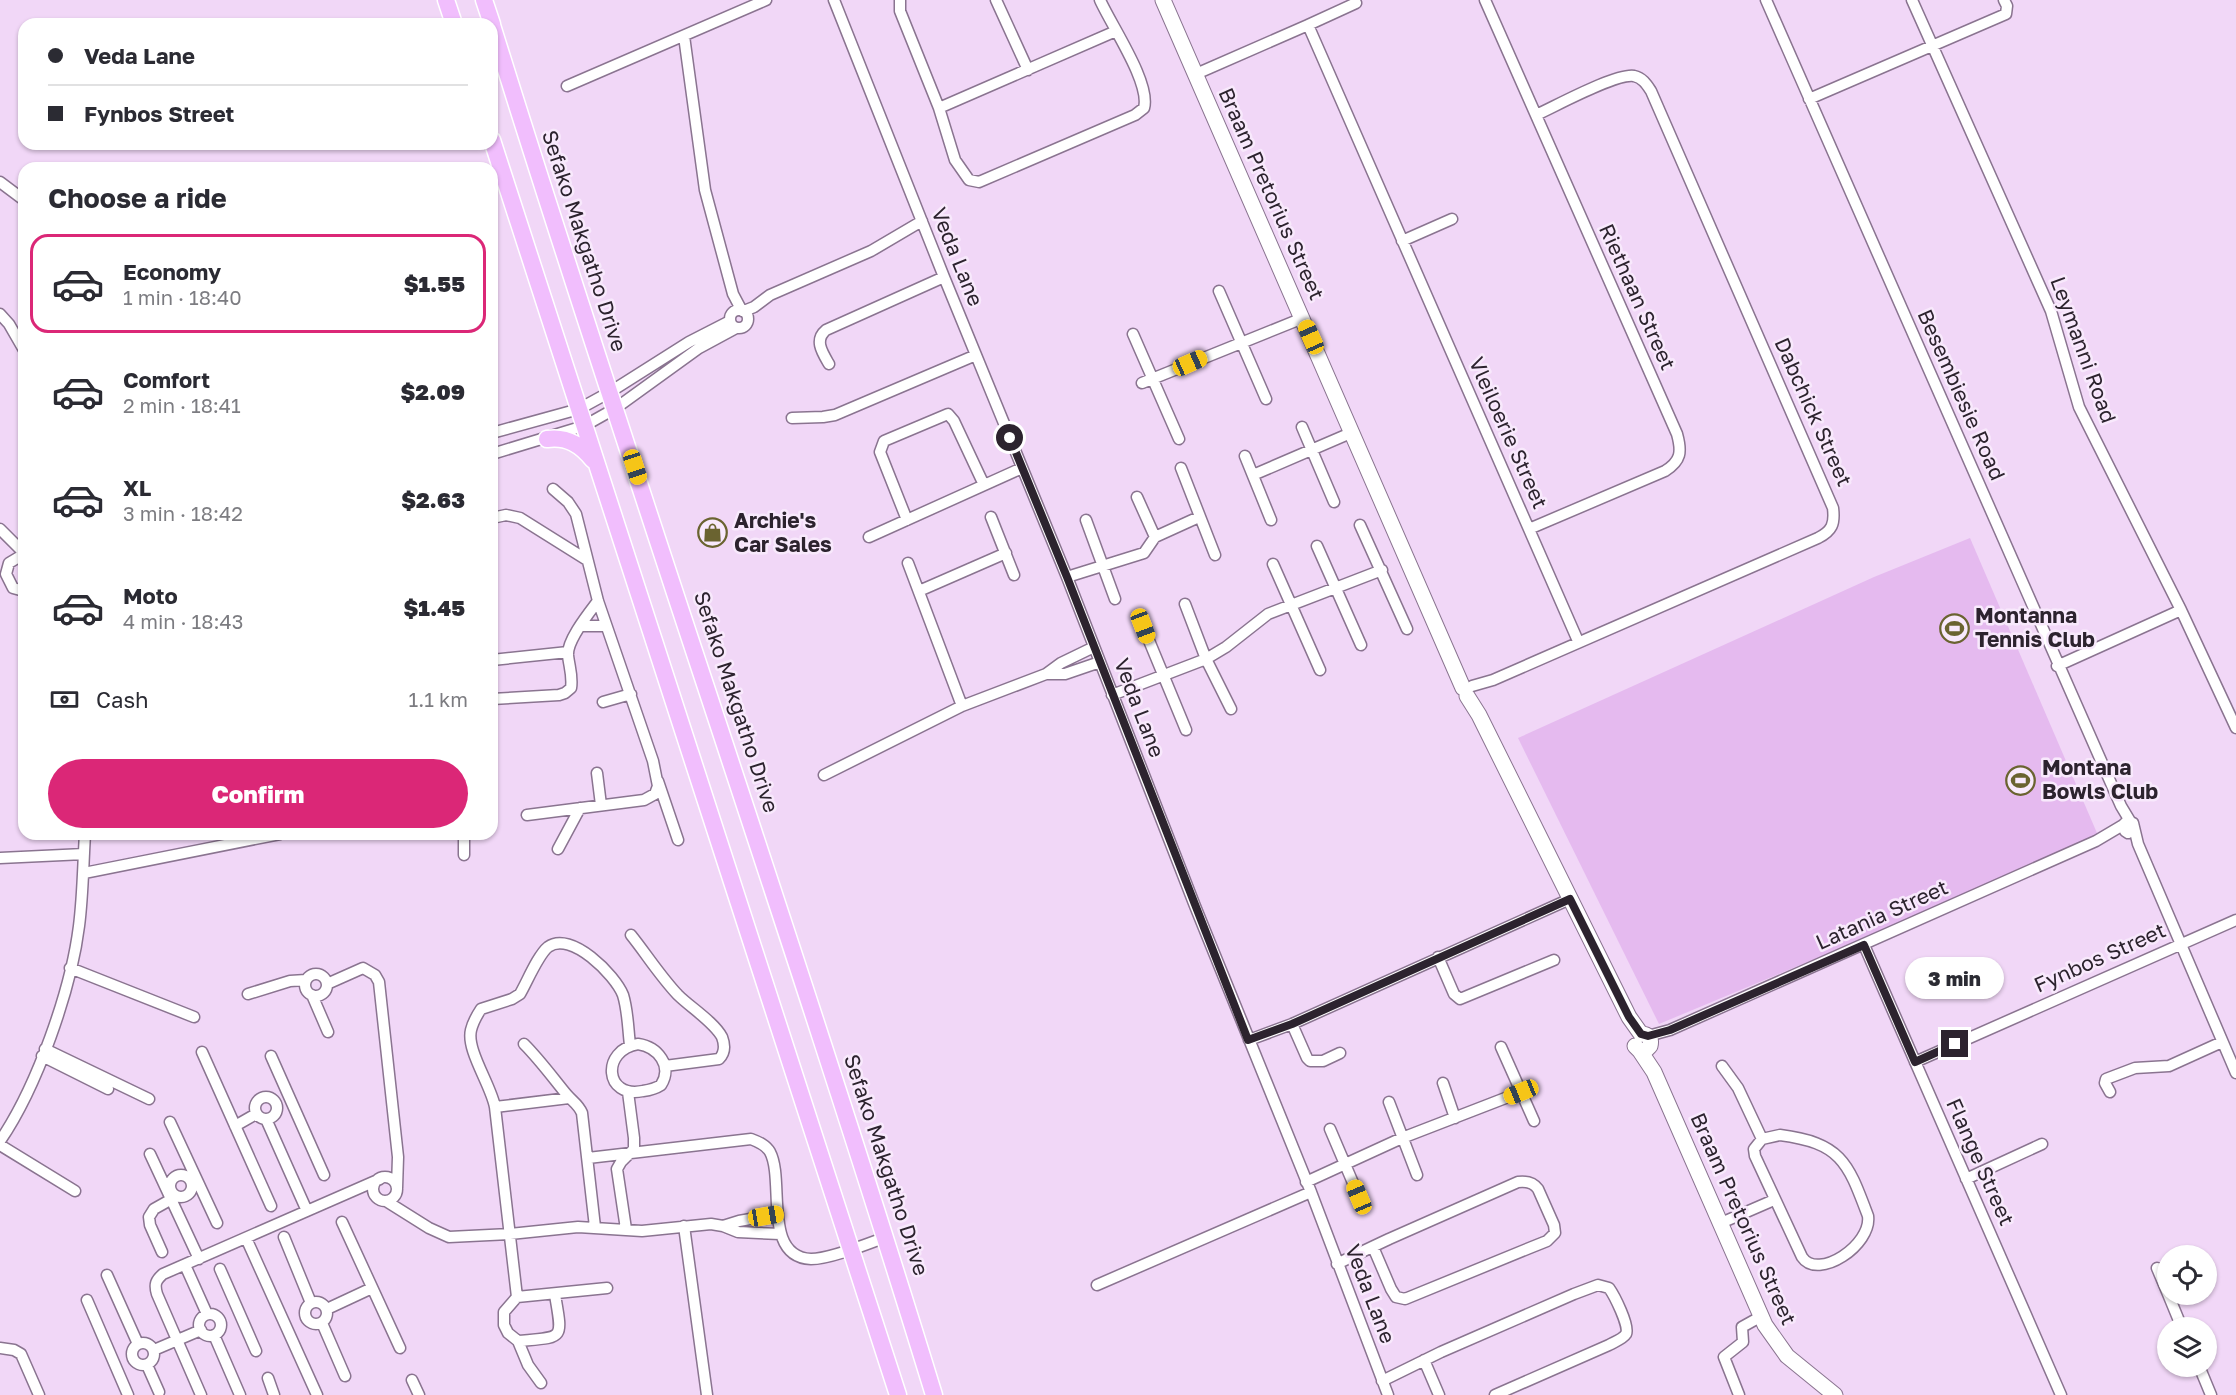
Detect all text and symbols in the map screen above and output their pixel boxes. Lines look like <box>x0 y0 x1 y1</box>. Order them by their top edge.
text: Veda Lane <box>84 42 195 69</box>
street label: Braam Pretorius Street <box>1213 83 1330 304</box>
text: Fynbos Street <box>84 100 234 127</box>
street label: Sefako Makgatho Drive <box>537 127 633 355</box>
text: Choose a ride <box>48 182 227 214</box>
street label: Veda Lane <box>926 203 989 310</box>
street label: Riethaan Street <box>1594 219 1682 374</box>
icon: car <box>51 257 105 311</box>
text: Economy <box>123 258 221 285</box>
text: $1.55 <box>404 270 465 297</box>
street label: Leymanni Road <box>2045 273 2122 426</box>
text: 1 min · 18:40 <box>123 285 242 309</box>
street label: Besembiesie Road <box>1913 305 2011 484</box>
car <box>1295 317 1327 357</box>
street label: Dabchick Street <box>1769 333 1858 490</box>
car <box>1170 347 1210 379</box>
street label: Vleiloerie Street <box>1464 353 1554 512</box>
icon: car <box>51 365 105 419</box>
text: Comfort <box>123 366 210 393</box>
text: $2.09 <box>401 378 465 405</box>
text: 2 min · 18:41 <box>123 393 241 417</box>
route start <box>996 424 1023 451</box>
car <box>621 447 649 487</box>
icon: car <box>51 473 105 527</box>
text: XL <box>123 474 151 501</box>
text: $2.63 <box>401 486 465 513</box>
text: 3 min · 18:42 <box>123 501 243 525</box>
place label: Archie's Car Sales <box>734 507 832 557</box>
shop icon: Archie's Car Sales <box>697 517 729 549</box>
icon: car <box>51 581 105 635</box>
text: Moto <box>123 582 178 609</box>
street label: Sefako Makgatho Drive <box>689 588 785 816</box>
text: $1.45 <box>404 594 465 621</box>
place label: Montanna Tennis Club <box>1975 602 2095 652</box>
car <box>1128 606 1158 646</box>
text: 4 min · 18:43 <box>123 609 243 633</box>
sports icon: Montanna Tennis Club <box>1938 612 1970 644</box>
street label: Veda Lane <box>1109 654 1171 761</box>
icon: cash <box>48 683 81 716</box>
text: Cash <box>96 686 149 713</box>
text: 1.1 km <box>409 687 468 711</box>
place label: Montana Bowls Club <box>2042 754 2158 804</box>
button: Confirm <box>48 759 468 828</box>
sports icon: Montana Bowls Club <box>2005 764 2037 796</box>
street label: Latania Street <box>1811 873 1952 955</box>
street label: Fynbos Street <box>2030 916 2169 998</box>
callout: 3 min <box>1906 957 2004 999</box>
text: 3 min <box>1928 966 1981 990</box>
route end <box>1941 1030 1968 1057</box>
street label: Sefako Makgatho Drive <box>839 1051 935 1279</box>
car <box>1501 1077 1541 1107</box>
street label: Flange Street <box>1941 1094 2021 1229</box>
street label: Braam Pretorius Street <box>1685 1108 1802 1329</box>
car <box>1344 1177 1374 1217</box>
car <box>747 1204 785 1228</box>
street label: Veda Lane <box>1340 1240 1402 1347</box>
map controls <box>2157 1245 2217 1377</box>
button: locate <box>2157 1245 2217 1305</box>
button: layers <box>2157 1317 2217 1377</box>

